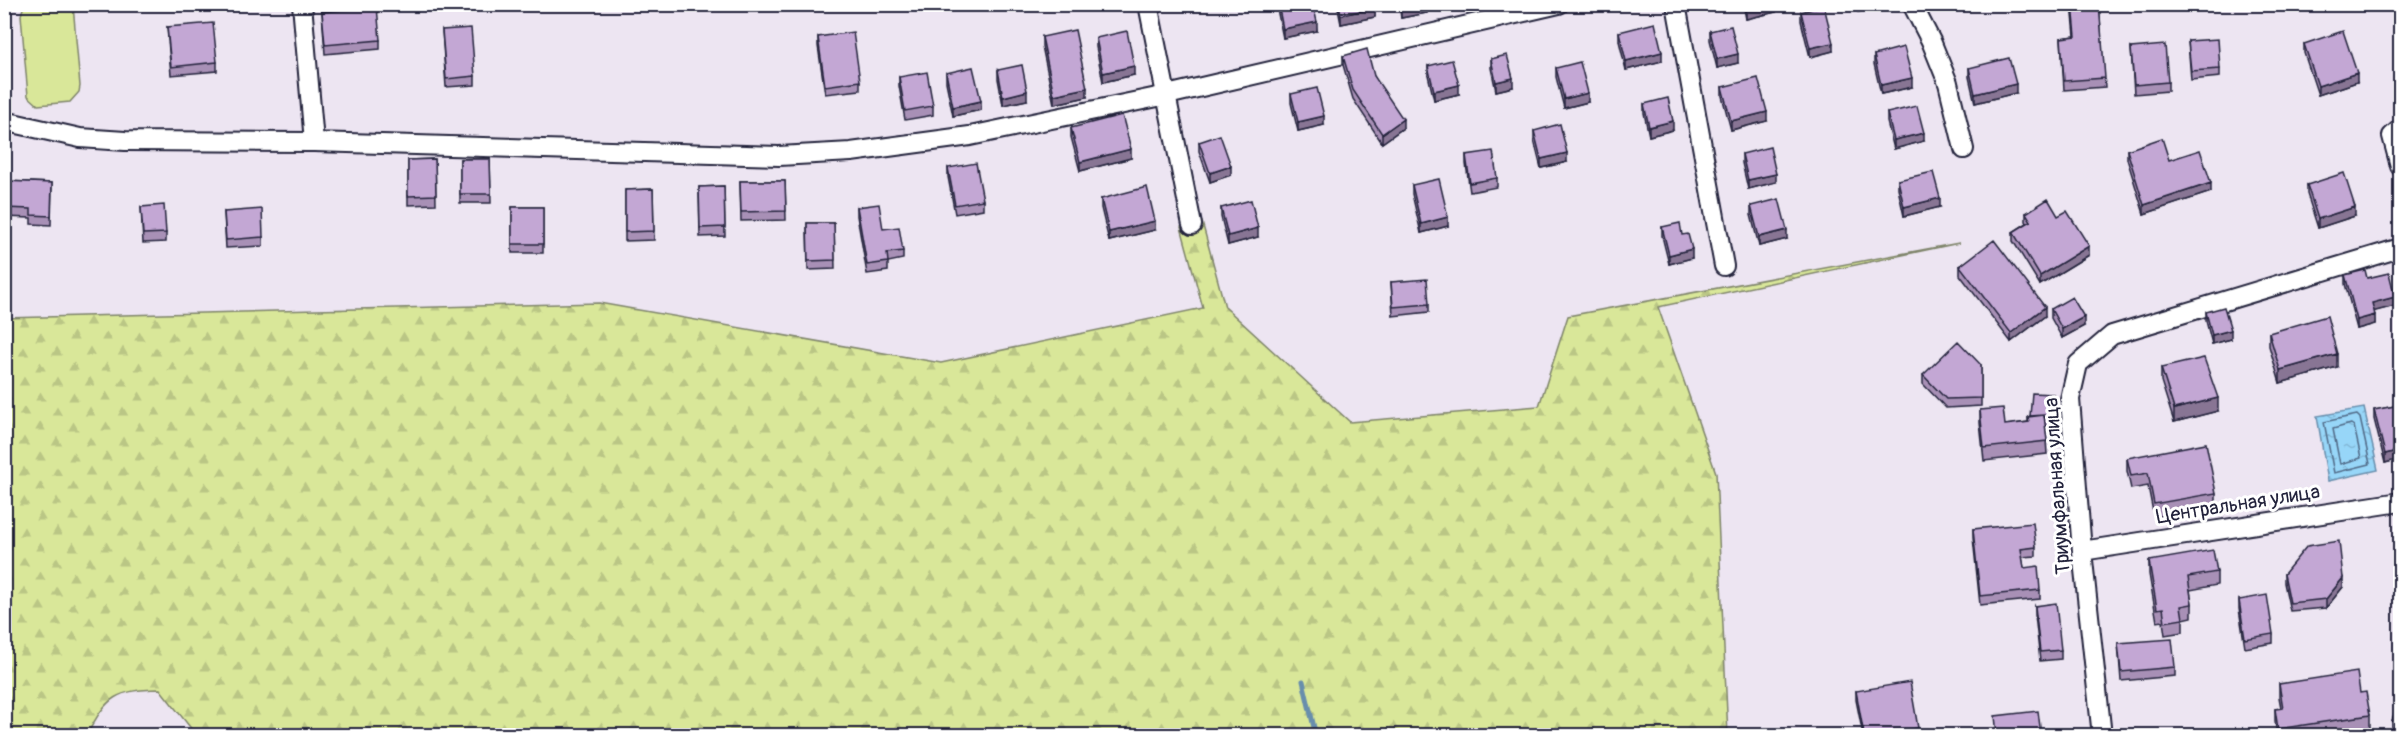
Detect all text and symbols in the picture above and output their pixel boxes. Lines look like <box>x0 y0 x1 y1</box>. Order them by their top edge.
street label: Триумфальная улица <box>2038 397 2076 575</box>
street label: Центральная улица <box>2154 479 2322 529</box>

